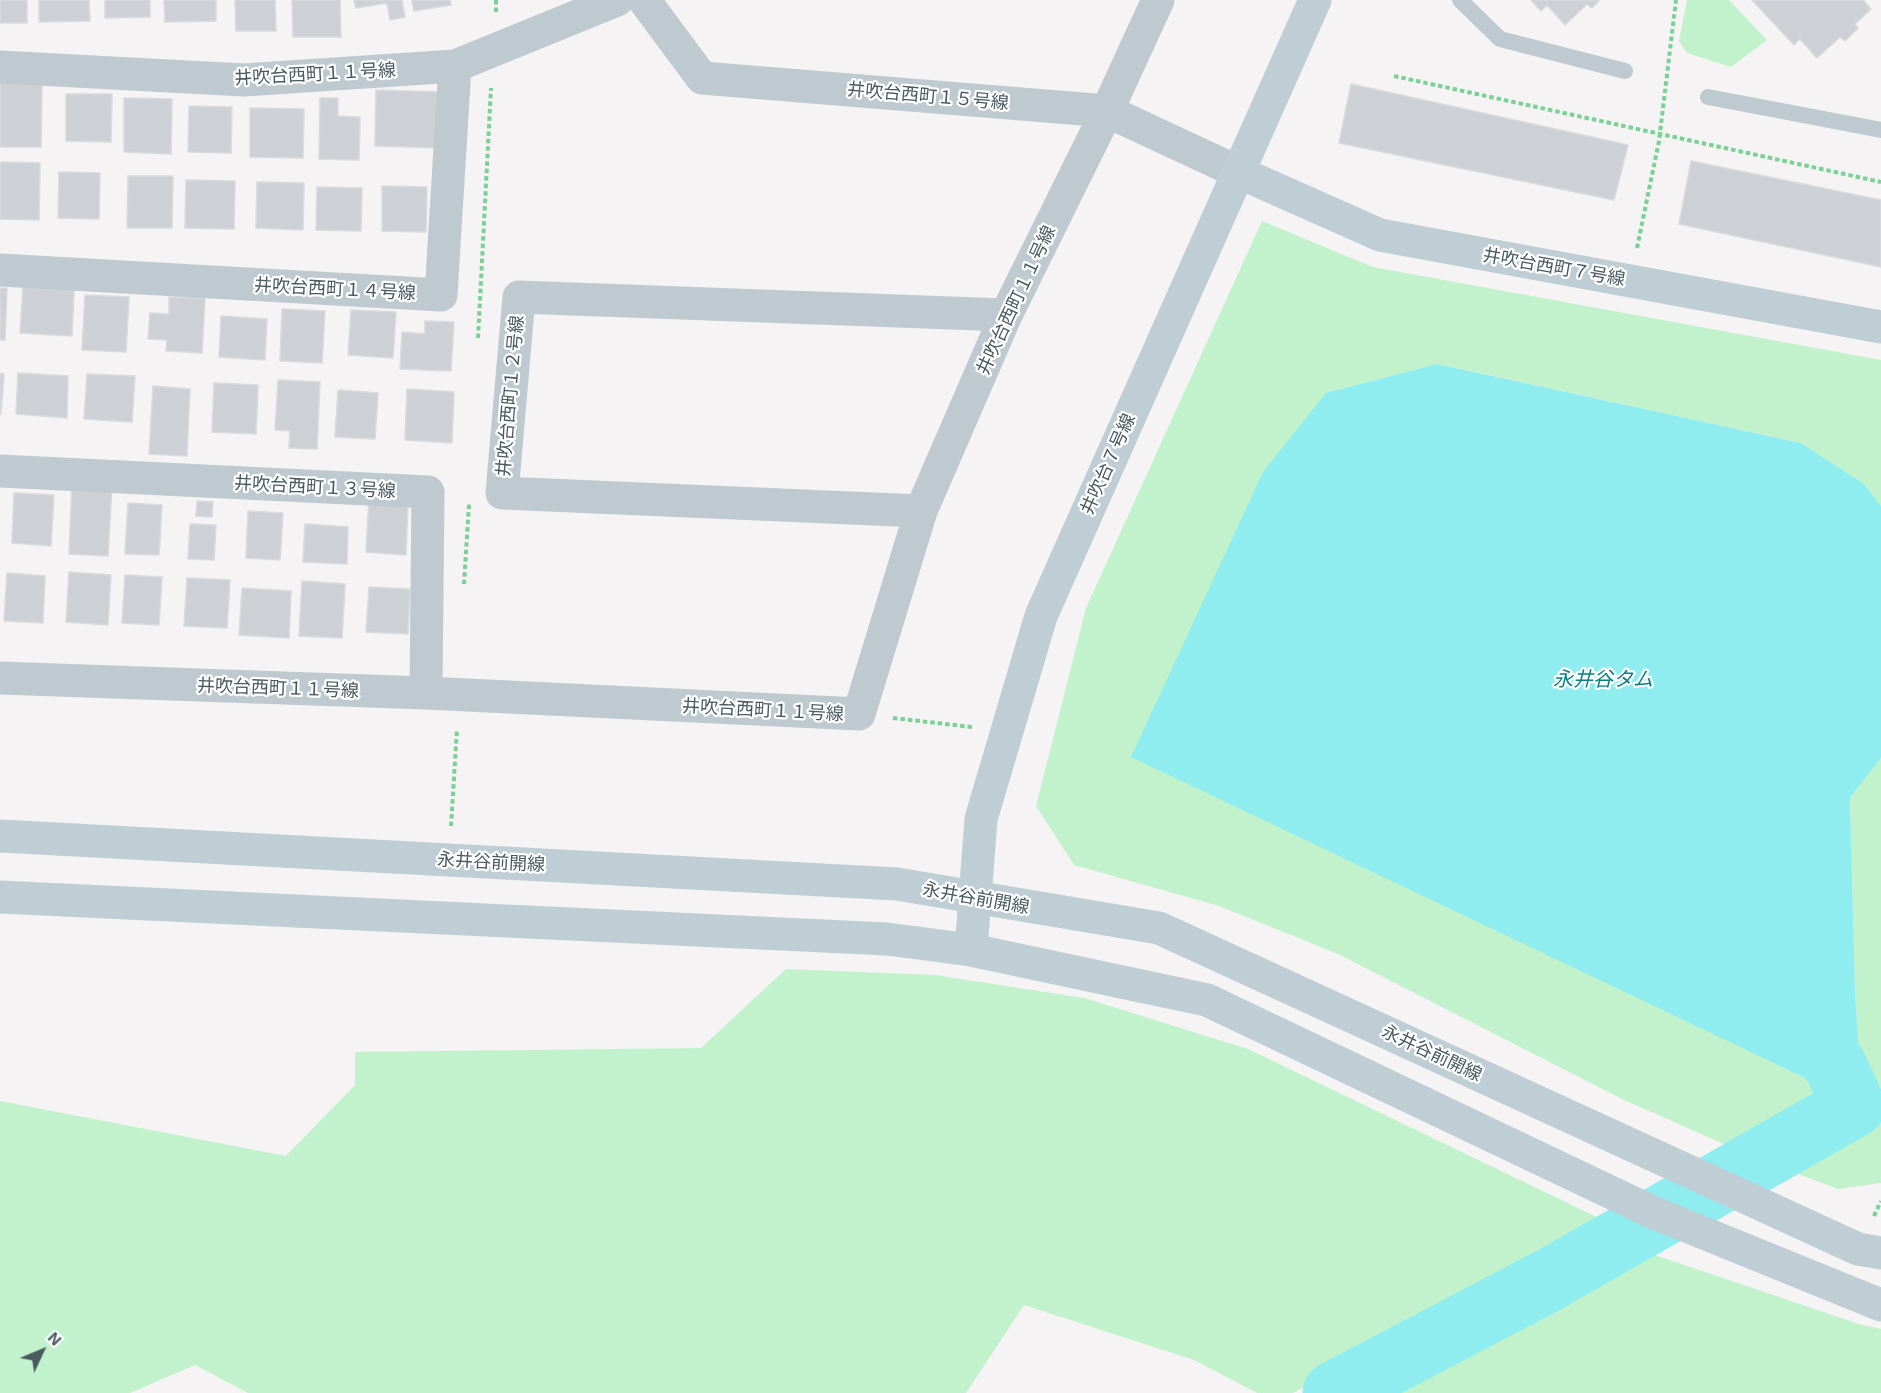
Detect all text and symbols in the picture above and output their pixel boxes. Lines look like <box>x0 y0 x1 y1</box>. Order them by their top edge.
street label: 井吹台西町１１号線 <box>234 59 396 89</box>
street label: 井吹台西町１５号線 <box>846 78 1010 114</box>
street label: 井吹台西町１１号線 <box>972 222 1060 378</box>
street label: 井吹台西町７号線 <box>1481 244 1627 290</box>
street label: 井吹台西町１４号線 <box>254 274 416 304</box>
street label: 井吹台西町１２号線 <box>492 314 528 478</box>
street label: 井吹台７号線 <box>1076 410 1140 518</box>
street label: 井吹台西町１３号線 <box>234 472 396 502</box>
water label: 永井谷タム <box>1553 667 1653 691</box>
street label: 井吹台西町１１号線 <box>197 674 359 702</box>
street label: 井吹台西町１１号線 <box>682 695 844 725</box>
street label: 永井谷前開線 <box>437 848 545 876</box>
street label: 永井谷前開線 <box>921 878 1031 918</box>
street label: 永井谷前開線 <box>1378 1020 1486 1086</box>
north arrow <box>12 1321 72 1381</box>
text: N <box>44 1327 66 1349</box>

